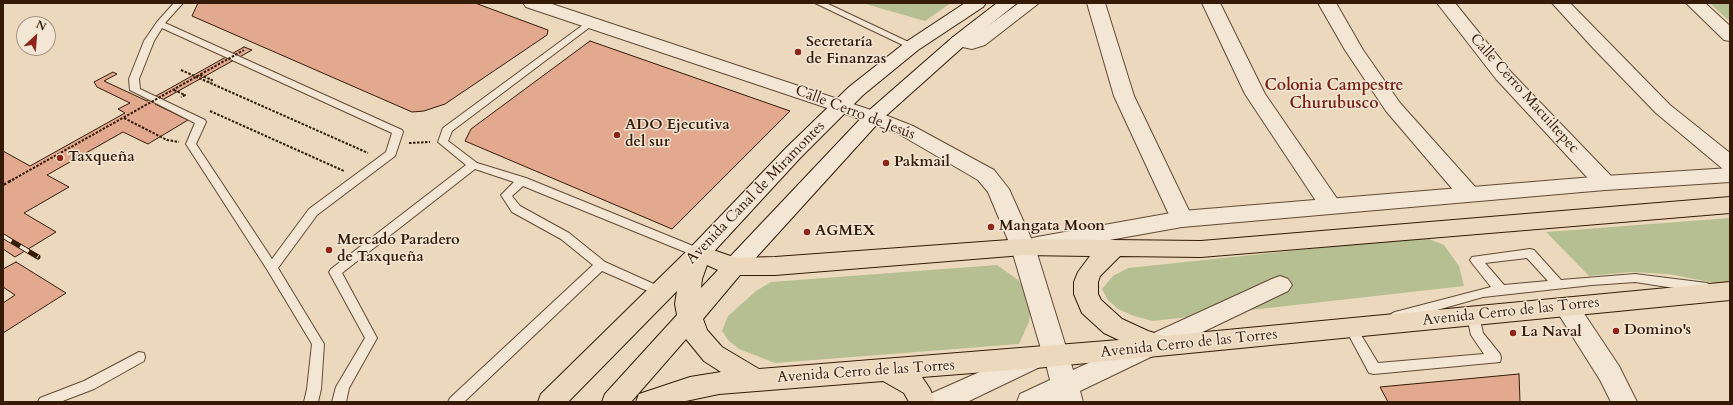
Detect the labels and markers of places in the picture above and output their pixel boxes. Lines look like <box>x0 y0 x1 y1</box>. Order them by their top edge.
place label: Secretaría de Finanzas <box>806 34 886 69</box>
marker: Secretaría de Finanzas <box>793 47 803 57</box>
place label: ADO Ejecutiva del sur <box>625 117 730 152</box>
marker: ADO Ejecutiva del sur <box>612 130 622 140</box>
place label: Taxqueña <box>68 149 135 167</box>
marker: Taxqueña <box>55 153 65 163</box>
place label: Pakmail <box>894 154 950 172</box>
marker: Pakmail <box>881 158 891 168</box>
place label: Mangata Moon <box>999 218 1105 236</box>
marker: Mangata Moon <box>986 222 996 232</box>
place label: AGMEX <box>815 223 875 241</box>
marker: AGMEX <box>802 227 812 237</box>
place label: Mercado Paradero de Taxqueña <box>337 232 460 267</box>
marker: Mercado Paradero de Taxqueña <box>324 245 334 255</box>
place label: Domino's <box>1624 322 1691 340</box>
place label: La Naval <box>1521 324 1582 342</box>
marker: Domino's <box>1611 326 1621 336</box>
marker: La Naval <box>1508 328 1518 338</box>

